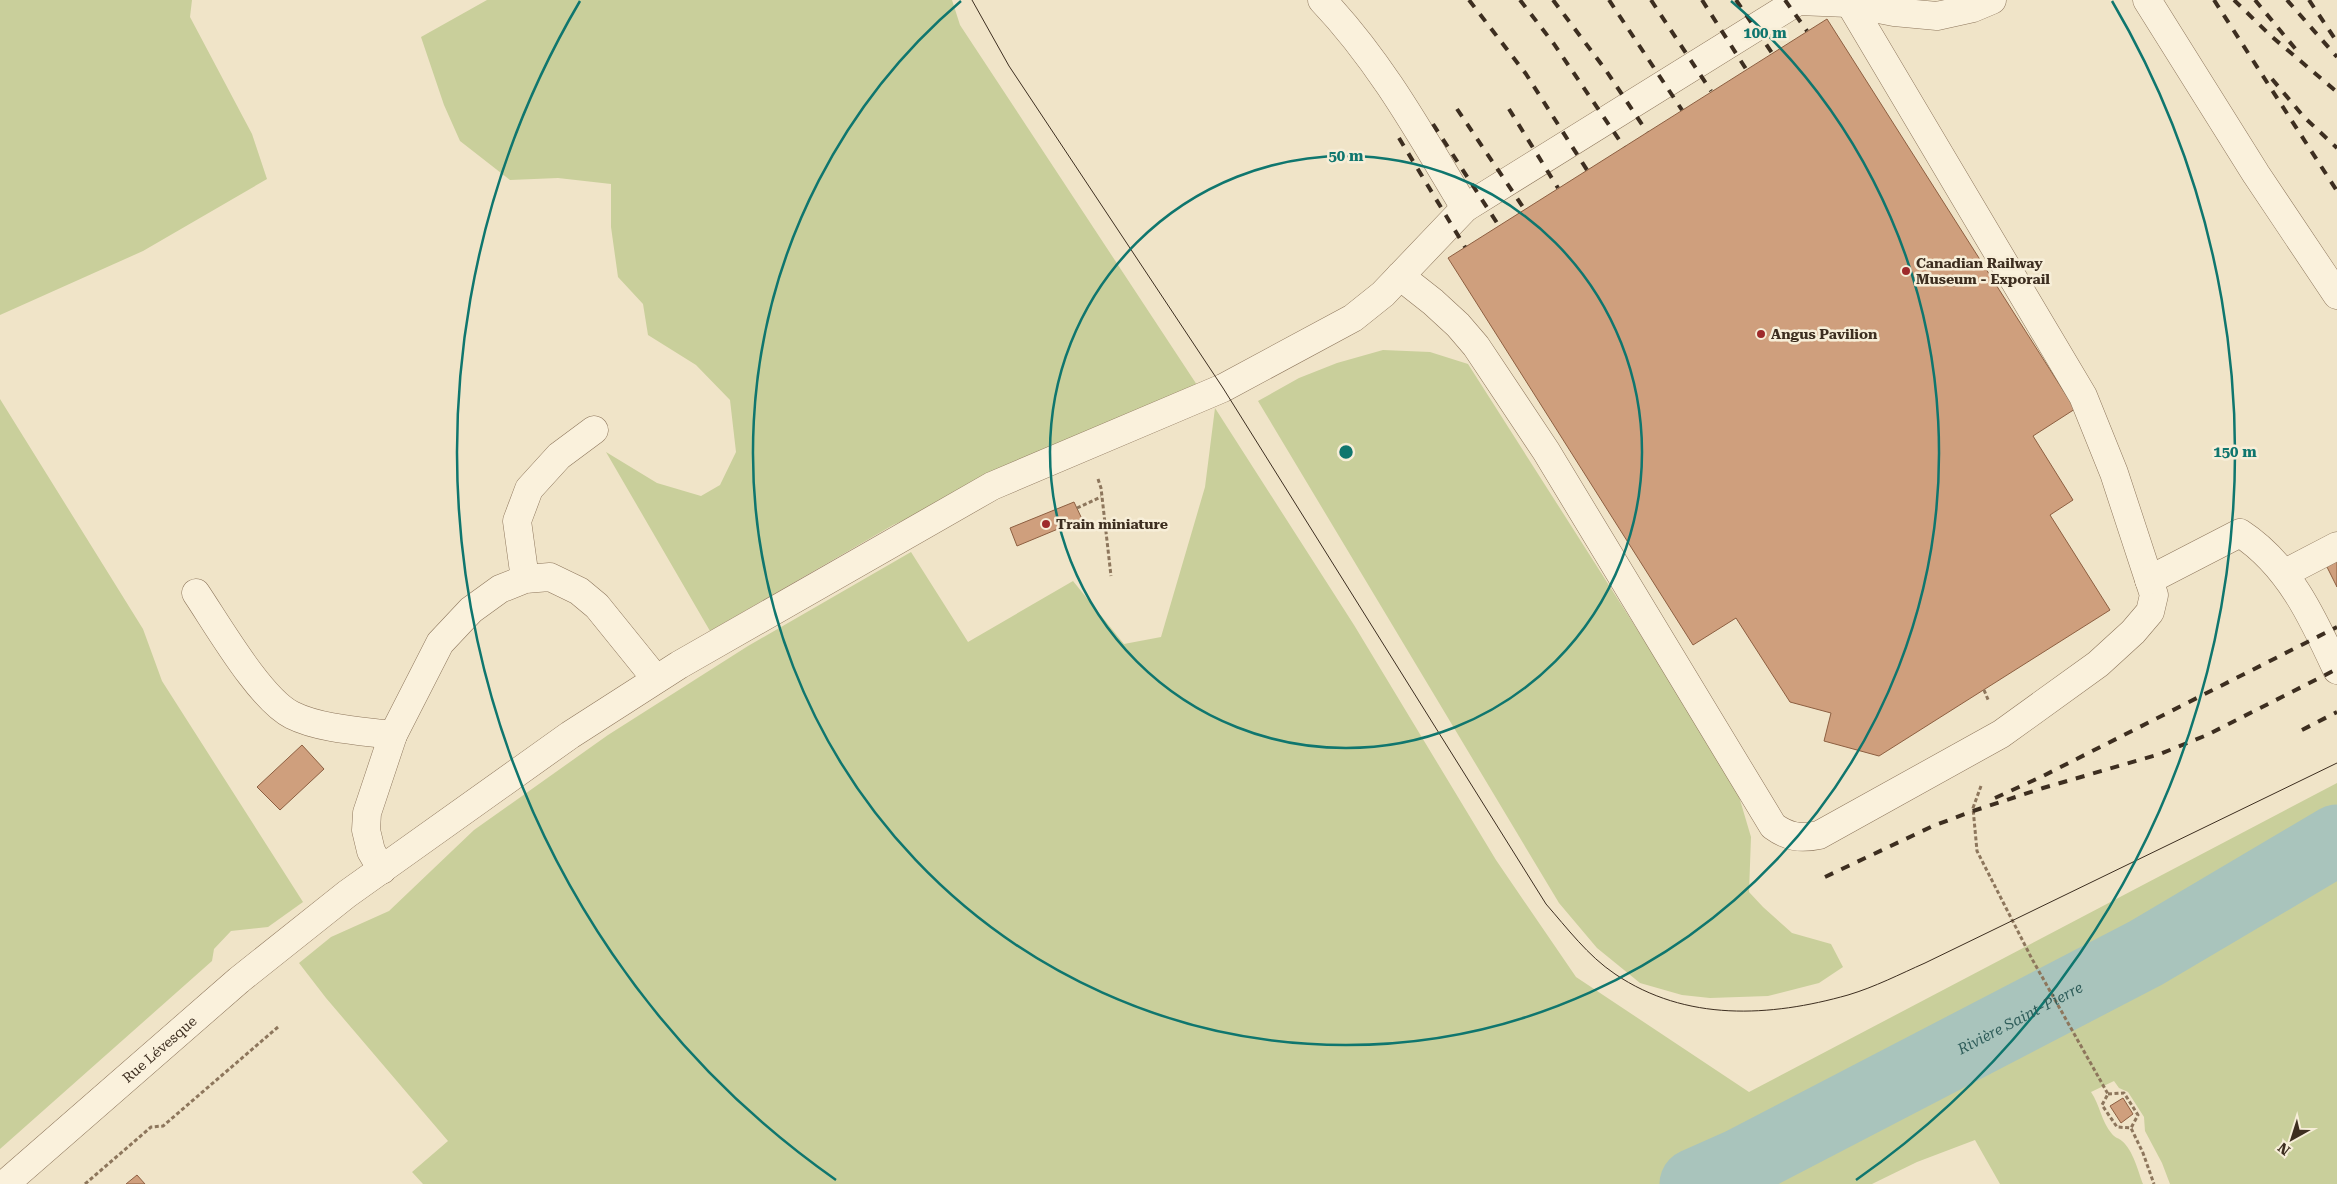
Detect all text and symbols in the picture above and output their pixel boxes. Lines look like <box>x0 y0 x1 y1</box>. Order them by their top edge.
text: 100 m <box>1743 24 1787 42</box>
text: 50 m <box>1328 147 1364 165</box>
place label: Canadian Railway Museum - Exporail <box>1916 255 2050 287</box>
marker: Canadian Railway Museum - Exporail <box>1900 265 1912 277</box>
place label: Angus Pavilion <box>1771 326 1878 342</box>
marker: Angus Pavilion <box>1755 328 1767 340</box>
centre of rings <box>1337 443 1355 461</box>
text: 150 m <box>2213 443 2257 461</box>
place label: Train miniature <box>1056 516 1168 532</box>
marker: Train miniature <box>1040 518 1052 530</box>
water label: Rivière Saint-Pierre <box>1954 978 2086 1059</box>
street label: Rue Lévesque <box>119 1012 200 1086</box>
north arrow <box>2267 1114 2317 1164</box>
text: N <box>2274 1139 2293 1159</box>

